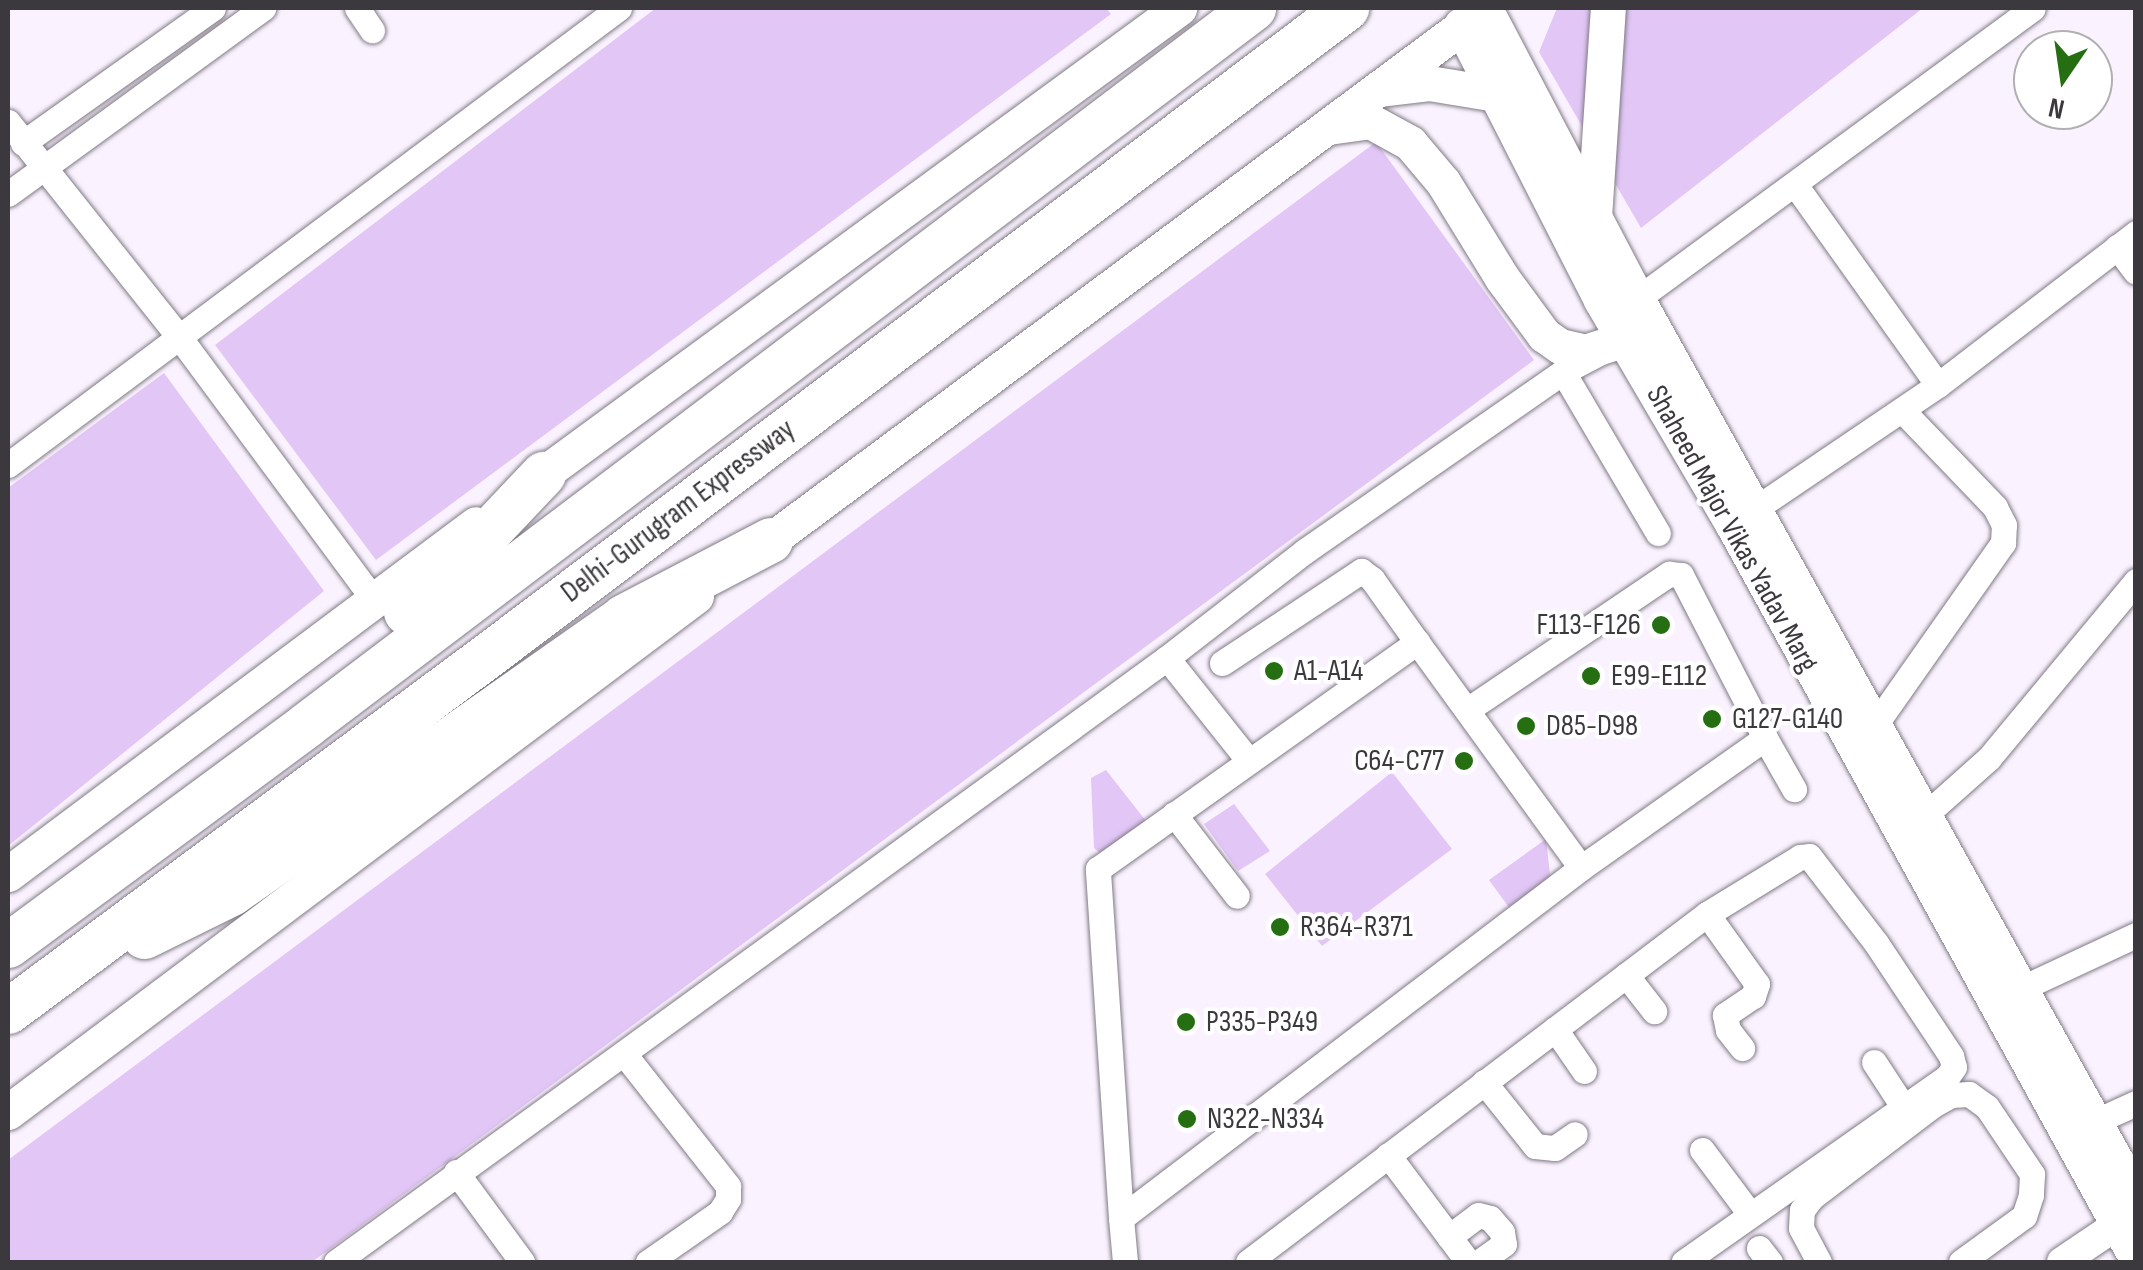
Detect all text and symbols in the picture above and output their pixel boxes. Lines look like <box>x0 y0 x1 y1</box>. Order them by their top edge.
north arrow <box>2013 30 2113 130</box>
text: N <box>2046 90 2068 126</box>
street label: Shaheed Major Vikas Yadav Marg <box>1638 380 1826 678</box>
street label: Delhi-Gurugram Expressway <box>554 411 802 611</box>
place label: F113-F126 <box>1536 607 1641 643</box>
marker: F113-F126 <box>1650 614 1672 636</box>
place label: A1-A14 <box>1294 653 1363 689</box>
place label: E99-E112 <box>1611 658 1707 694</box>
marker: A1-A14 <box>1263 660 1285 682</box>
marker: E99-E112 <box>1580 665 1602 687</box>
place label: G127-G140 <box>1732 701 1843 737</box>
place label: D85-D98 <box>1546 708 1638 744</box>
marker: G127-G140 <box>1701 708 1723 730</box>
marker: D85-D98 <box>1515 715 1537 737</box>
place label: C64-C77 <box>1354 743 1444 779</box>
marker: C64-C77 <box>1453 750 1475 772</box>
place label: R364-R371 <box>1300 909 1413 945</box>
marker: R364-R371 <box>1269 916 1291 938</box>
place label: P335-P349 <box>1206 1004 1318 1040</box>
marker: P335-P349 <box>1175 1011 1197 1033</box>
place label: N322-N334 <box>1207 1101 1324 1137</box>
marker: N322-N334 <box>1176 1108 1198 1130</box>

